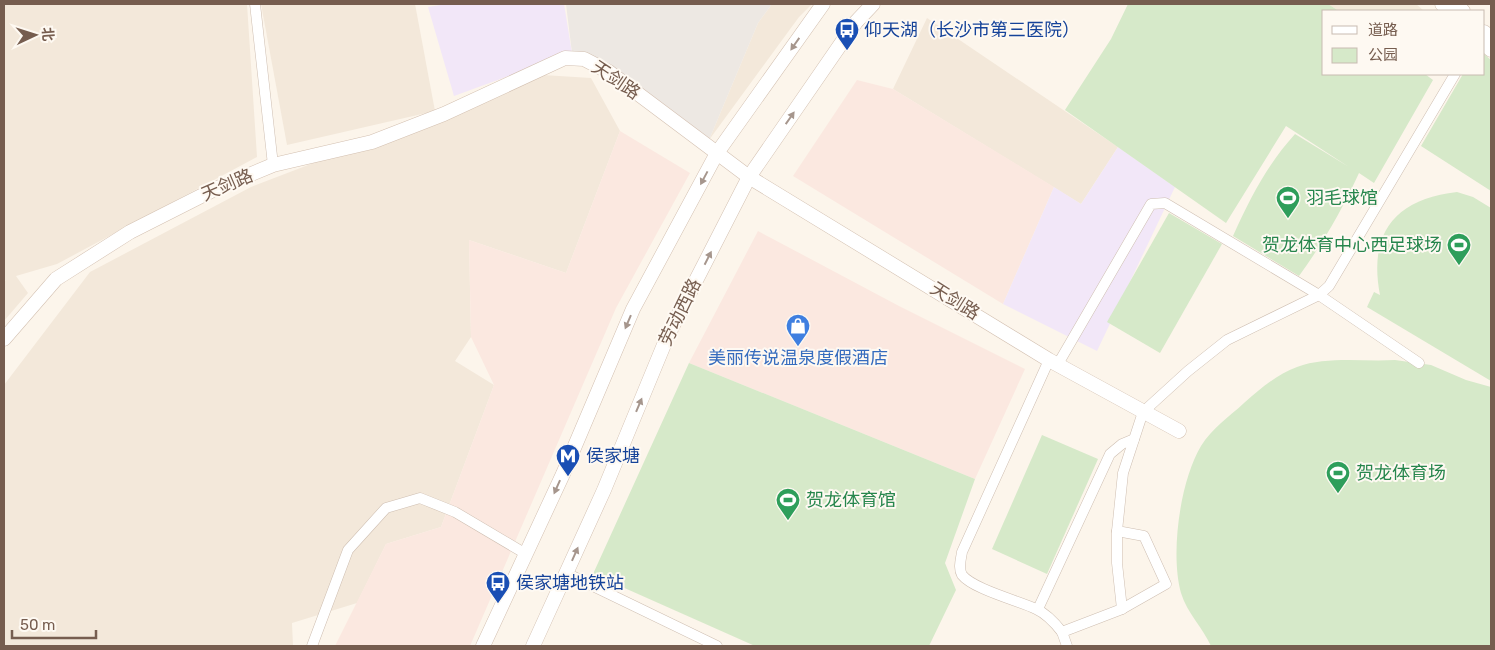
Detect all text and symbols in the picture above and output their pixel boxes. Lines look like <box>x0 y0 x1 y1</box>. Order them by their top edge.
north arrow <box>10 10 60 60</box>
legend <box>1322 10 1485 75</box>
bus stop icon: 仰天湖（长沙市第三医院） <box>834 17 860 51</box>
place label: 仰天湖（长沙市第三医院） <box>864 19 1080 41</box>
text: 道路 <box>1368 21 1398 39</box>
text: 北 <box>39 27 56 42</box>
one-way arrow <box>790 37 800 50</box>
text: 公园 <box>1368 46 1398 64</box>
street label: 天剑路 <box>587 56 645 104</box>
one-way arrow <box>785 111 795 125</box>
street label: 天剑路 <box>198 164 256 206</box>
one-way arrow <box>700 171 708 185</box>
sports icon: 羽毛球馆 <box>1275 185 1301 219</box>
place label: 羽毛球馆 <box>1306 187 1378 209</box>
sports icon: 贺龙体育中心西足球场 <box>1446 232 1472 266</box>
place label: 贺龙体育中心西足球场 <box>1262 234 1442 256</box>
one-way arrow <box>704 251 712 265</box>
street label: 劳动西路 <box>654 275 706 349</box>
street label: 天剑路 <box>926 277 984 325</box>
shop icon: 美丽传说温泉度假酒店 <box>785 313 811 347</box>
one-way arrow <box>623 314 631 329</box>
place label: 美丽传说温泉度假酒店 <box>708 347 888 369</box>
one-way arrow <box>635 397 643 412</box>
metro station icon: 侯家塘 <box>555 443 581 477</box>
place label: 侯家塘 <box>586 445 640 467</box>
sports icon: 贺龙体育场 <box>1325 460 1351 494</box>
place label: 贺龙体育场 <box>1356 462 1446 484</box>
one-way arrow <box>552 480 560 494</box>
sports icon: 贺龙体育馆 <box>775 487 801 521</box>
place label: 贺龙体育馆 <box>806 489 896 511</box>
one-way arrow <box>571 547 579 561</box>
bus stop icon: 侯家塘地铁站 <box>485 570 511 604</box>
place label: 侯家塘地铁站 <box>516 572 624 594</box>
scale bar <box>12 608 96 640</box>
text: 50 m <box>20 616 55 634</box>

